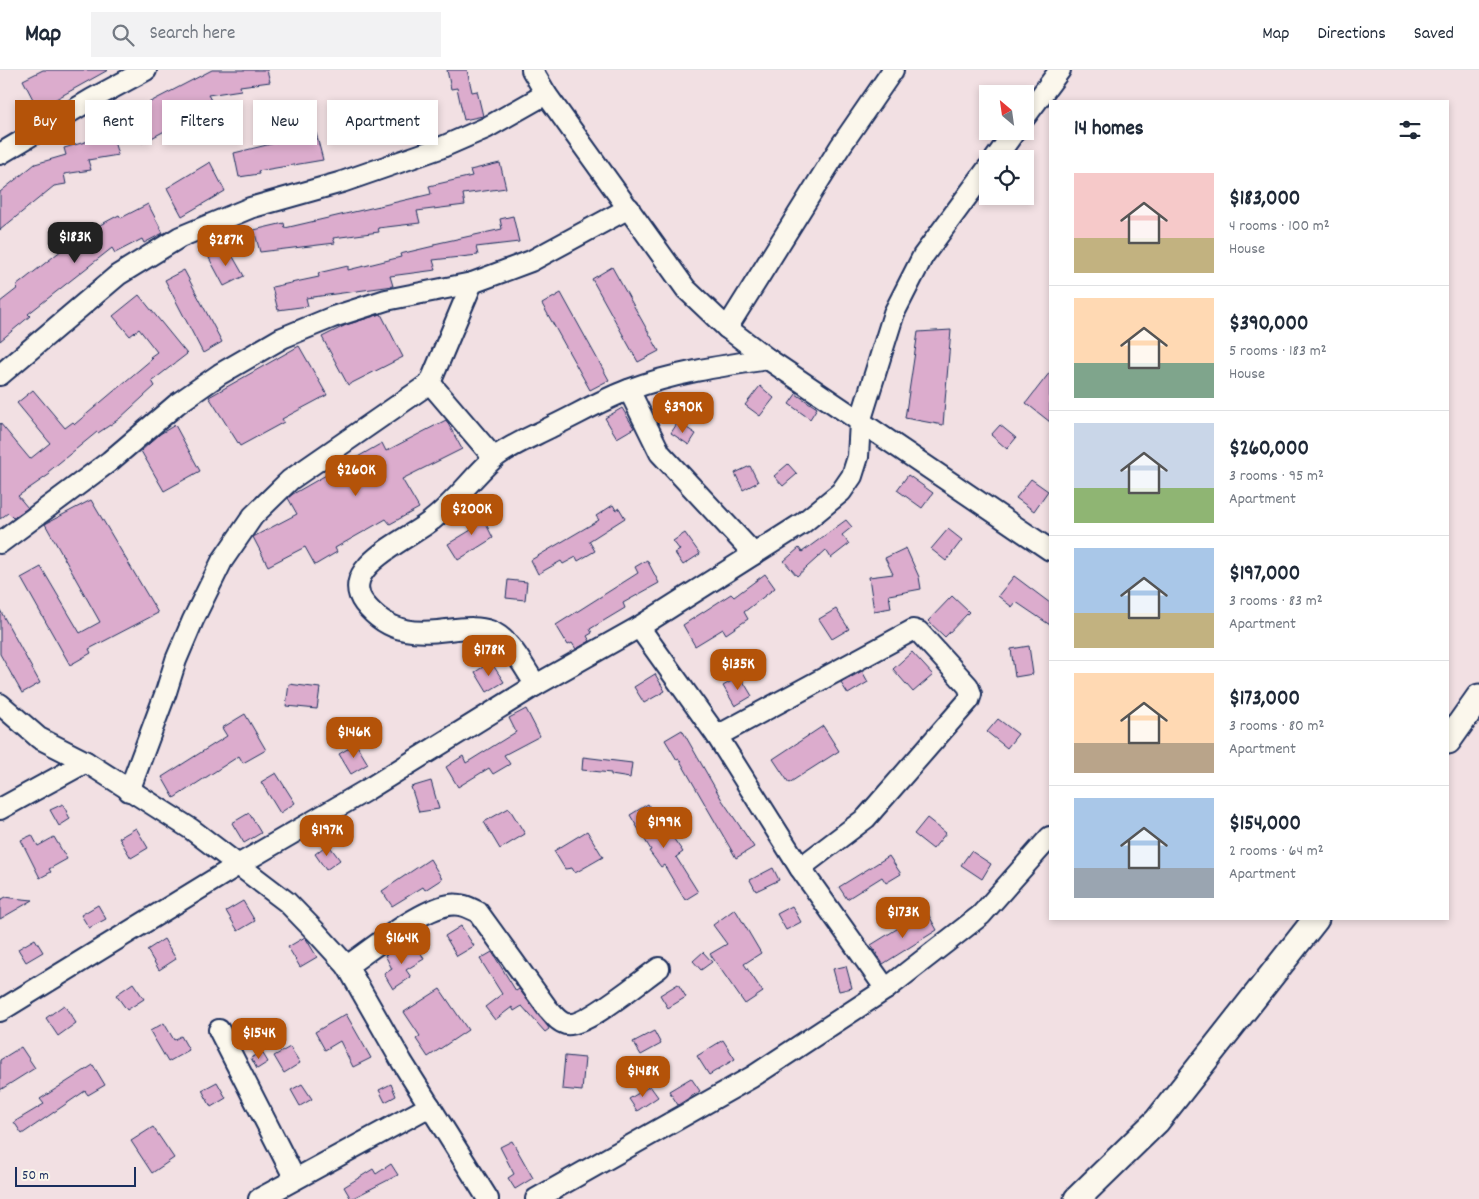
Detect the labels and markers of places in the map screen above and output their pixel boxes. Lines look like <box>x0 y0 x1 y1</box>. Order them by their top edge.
pin: $183K <box>40 222 110 264</box>
pin: $287K <box>191 224 261 267</box>
pin: $390K <box>648 392 718 434</box>
pin: $260K <box>321 454 391 497</box>
pin: $200K <box>437 494 507 536</box>
pin: $178K <box>454 634 524 677</box>
pin: $135K <box>703 648 773 691</box>
pin: $146K <box>319 716 389 759</box>
pin: $199K <box>629 806 699 849</box>
pin: $197K <box>292 814 362 857</box>
pin: $173K <box>868 896 938 939</box>
pin: $164K <box>367 922 437 965</box>
pin: $154K <box>224 1018 294 1060</box>
pin: $148K <box>608 1056 678 1098</box>

